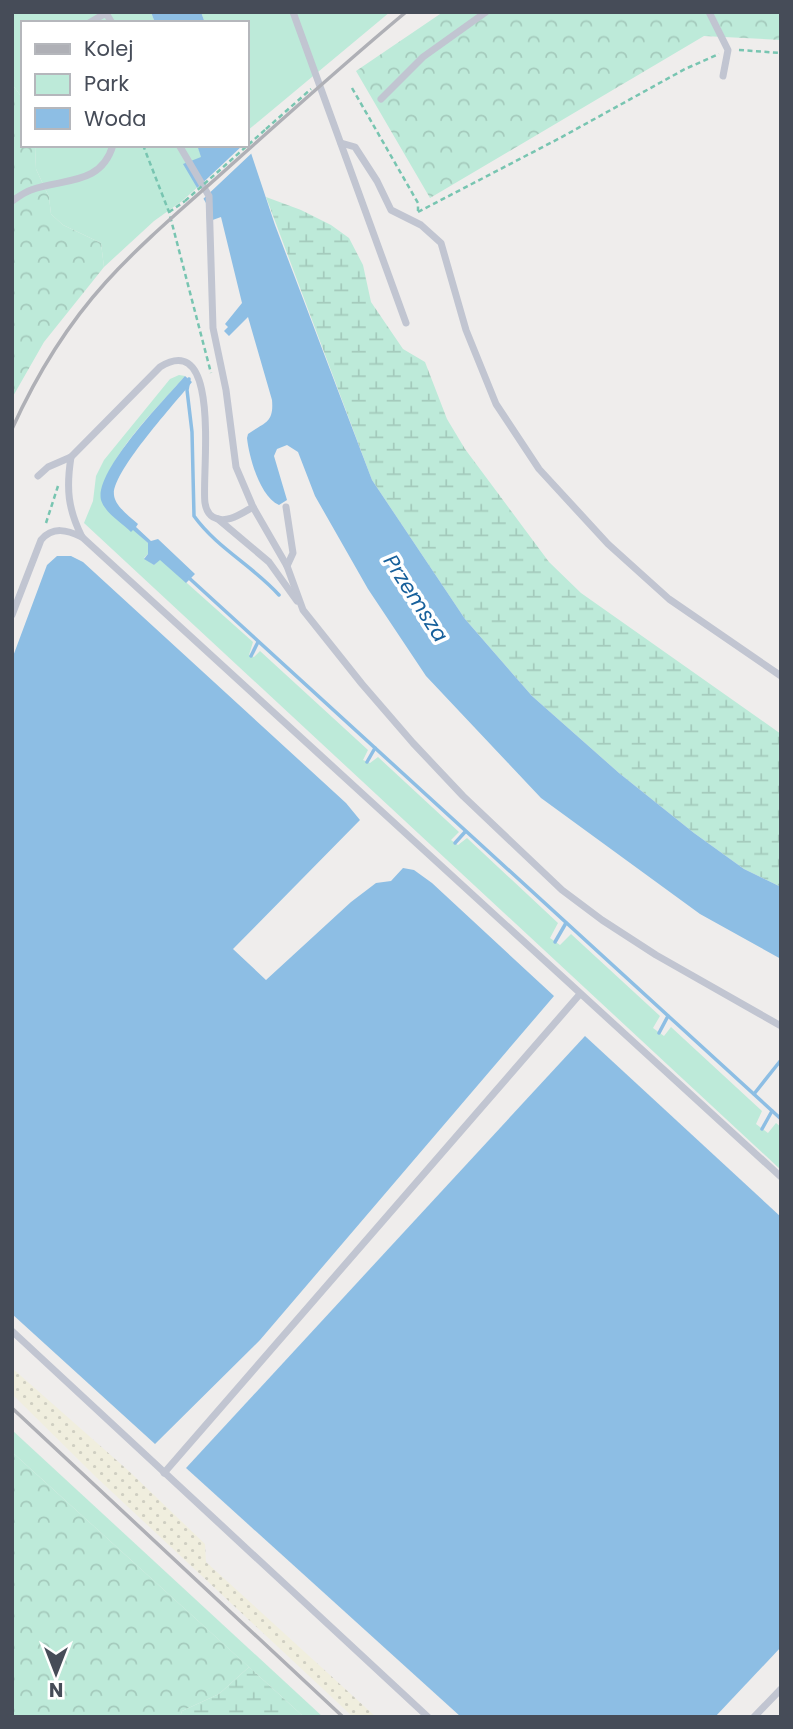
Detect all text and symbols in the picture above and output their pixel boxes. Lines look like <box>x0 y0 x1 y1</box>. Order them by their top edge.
legend <box>21 21 248 147</box>
text: Kolej <box>84 34 133 63</box>
text: Park <box>84 69 129 98</box>
text: Woda <box>84 104 146 133</box>
water label: Przemsza <box>377 549 455 647</box>
north arrow <box>21 1638 91 1708</box>
text: N <box>49 1676 63 1703</box>

